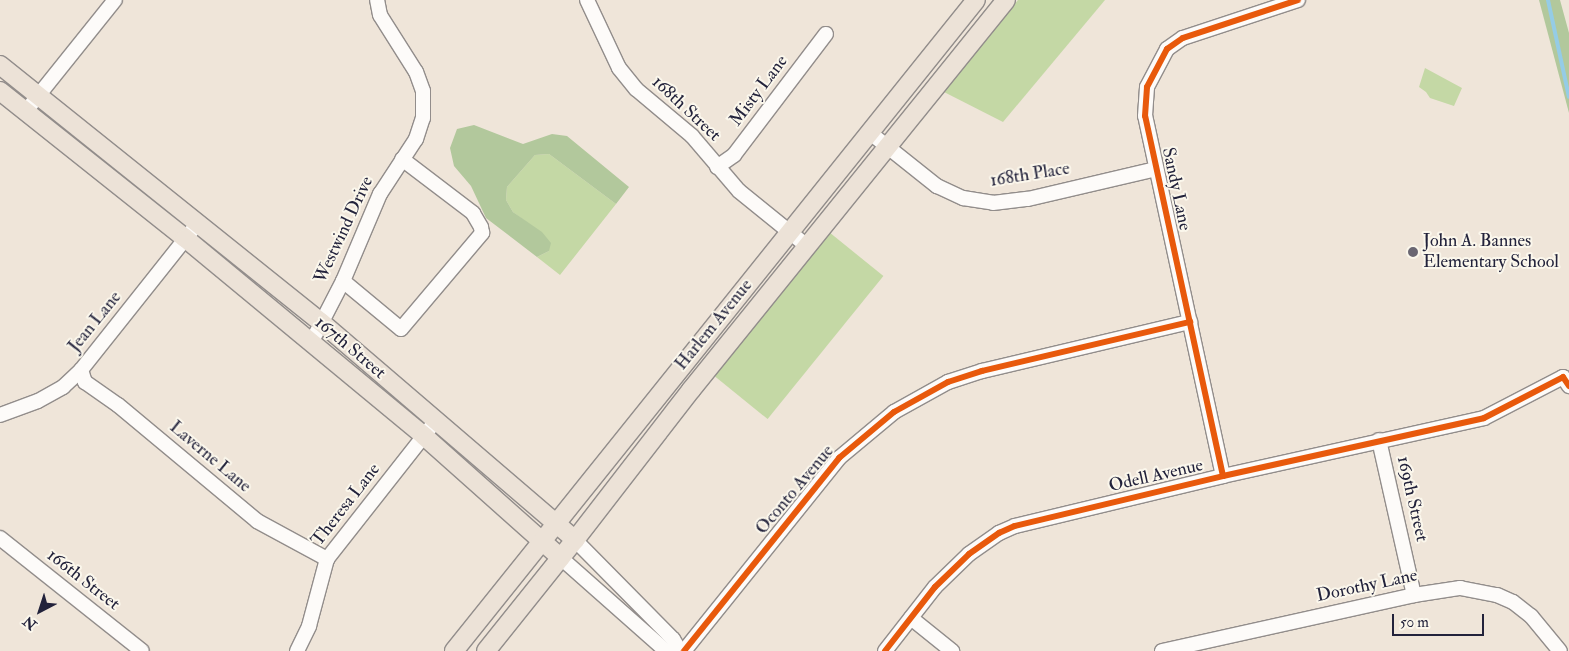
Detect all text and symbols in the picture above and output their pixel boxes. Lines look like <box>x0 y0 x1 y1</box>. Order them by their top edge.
street label: Misty Lane <box>725 51 793 131</box>
street label: 168th Street <box>647 72 725 146</box>
street label: Sandy Lane <box>1157 145 1195 233</box>
street label: 168th Place <box>989 158 1071 192</box>
street label: Westwind Drive <box>310 173 378 287</box>
place label: John A. Bannes Elementary School <box>1423 231 1559 274</box>
marker: John A. Bannes Elementary School <box>1407 246 1419 258</box>
street label: Harlem Avenue <box>671 275 757 375</box>
street label: Jean Lane <box>64 287 126 357</box>
street label: 167th Street <box>310 312 390 384</box>
street label: Laverne Lane <box>165 417 255 497</box>
street label: Oconto Avenue <box>751 441 839 539</box>
street label: 169th Street <box>1392 454 1432 544</box>
street label: Odell Avenue <box>1107 455 1205 497</box>
street label: Theresa Lane <box>307 459 385 551</box>
street label: 166th Street <box>42 545 124 615</box>
street label: Dorothy Lane <box>1315 565 1419 607</box>
north arrow <box>15 586 65 636</box>
scale bar <box>1394 604 1486 636</box>
text: N <box>20 612 40 633</box>
text: 50 m <box>1400 613 1429 632</box>

